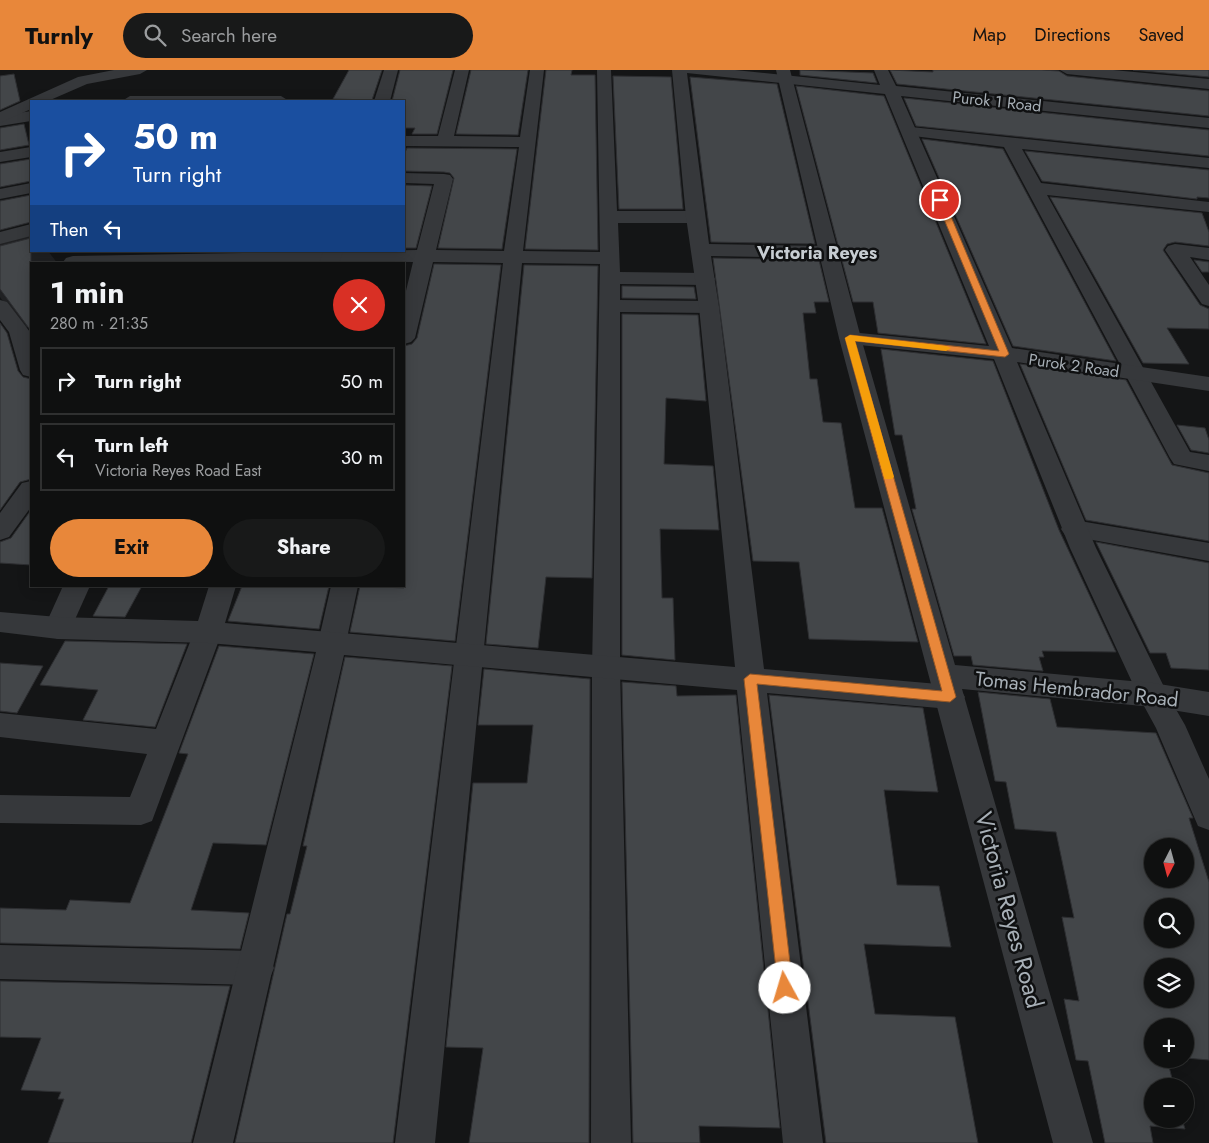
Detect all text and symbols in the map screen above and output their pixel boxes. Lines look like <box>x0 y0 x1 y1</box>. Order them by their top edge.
search box <box>123 13 473 58</box>
text: Turnly <box>25 18 93 53</box>
icon: search <box>141 21 169 49</box>
text: Search here <box>181 22 277 49</box>
text: Map <box>973 22 1006 48</box>
text: Directions <box>1034 22 1110 48</box>
text: Saved <box>1138 22 1184 48</box>
street label: Purok 1 Road <box>951 85 1042 118</box>
text: 50 m <box>133 112 218 162</box>
icon: right <box>50 120 115 185</box>
text: Turn right <box>133 158 221 190</box>
pin <box>919 179 961 221</box>
icon: arrive <box>926 186 954 214</box>
icon: left <box>99 215 127 243</box>
text: Then <box>50 216 89 243</box>
district label: Victoria Reyes <box>756 240 877 266</box>
text: 1 min <box>50 271 124 314</box>
button: close <box>333 279 385 331</box>
text: 280 m · 21:35 <box>50 312 148 335</box>
street label: Purok 2 Road <box>1027 348 1121 383</box>
icon: right <box>52 367 80 395</box>
text: Turn right <box>95 368 181 395</box>
text: 50 m <box>340 368 383 395</box>
text: Turn left <box>95 432 168 459</box>
icon: left <box>52 443 80 471</box>
text: 30 m <box>341 444 383 471</box>
text: Victoria Reyes Road East <box>95 459 261 482</box>
button: Exit <box>50 519 213 577</box>
button: Share <box>223 519 385 577</box>
street label: Tomas Hembrador Road <box>974 664 1180 715</box>
street label: Victoria Reyes Road <box>966 808 1053 1012</box>
north arrow <box>1144 838 1194 888</box>
map controls <box>1144 838 1194 1128</box>
button: search <box>1144 898 1194 948</box>
button: layers <box>1144 958 1194 1008</box>
position arrow <box>758 961 810 1013</box>
button: + <box>1144 1018 1194 1068</box>
button: − <box>1144 1078 1194 1128</box>

